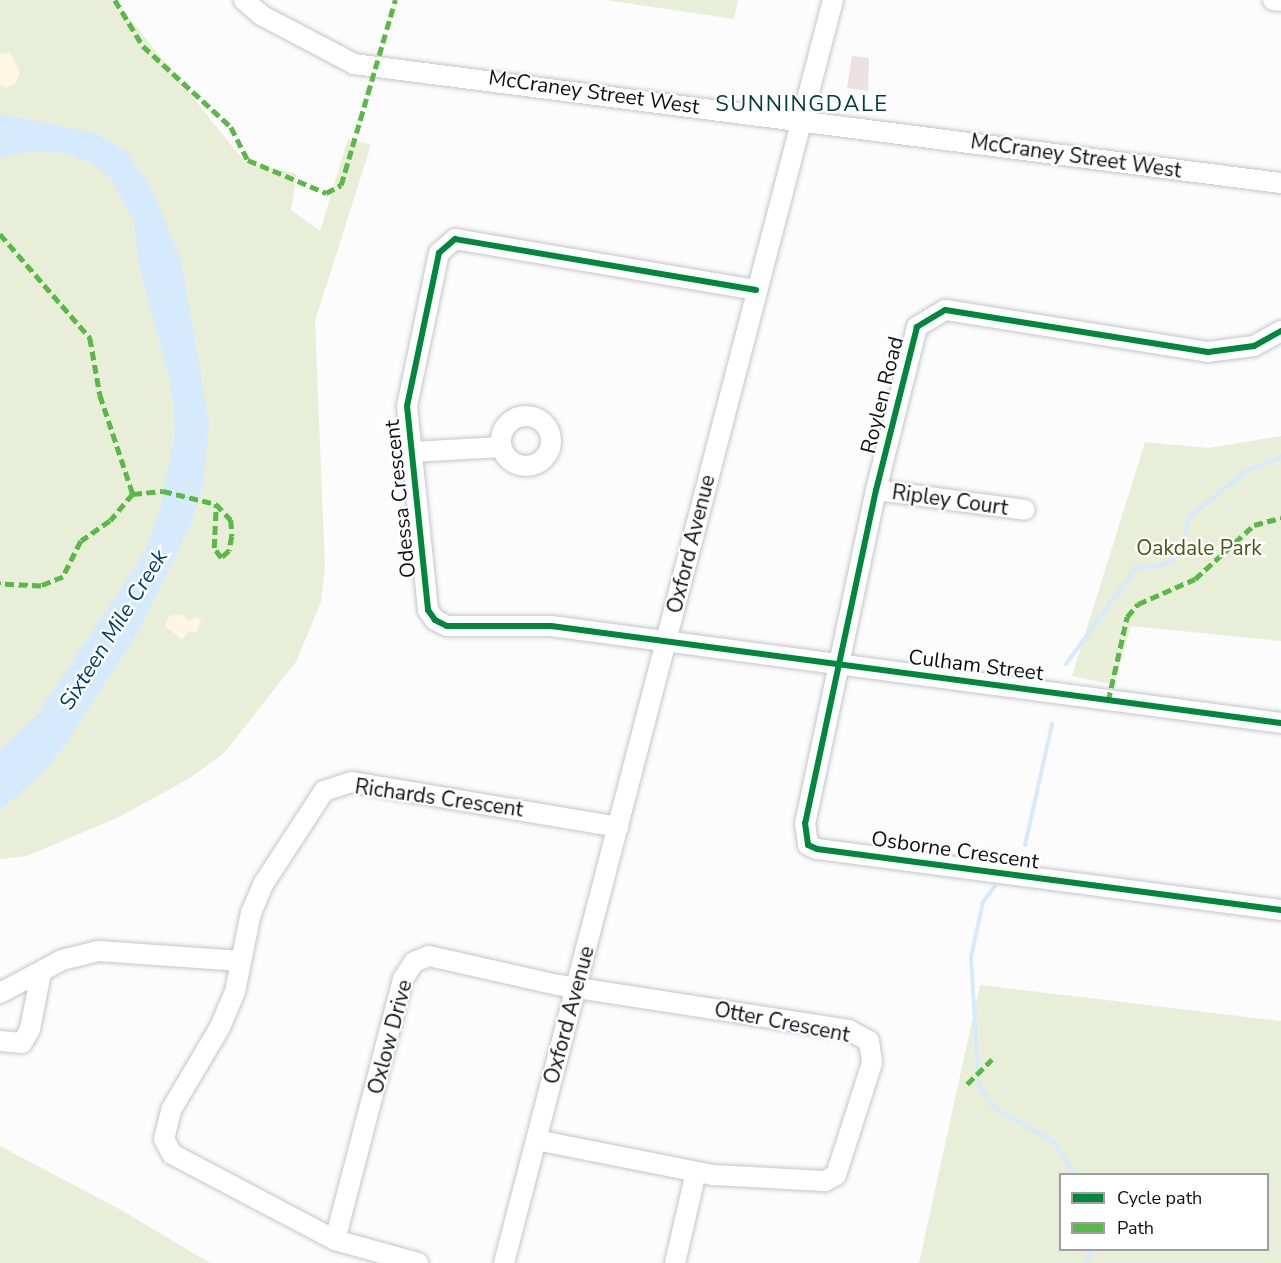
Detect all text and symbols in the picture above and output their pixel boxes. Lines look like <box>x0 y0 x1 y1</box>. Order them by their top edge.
street label: McCraney Street West <box>487 65 701 119</box>
district label: SUNNINGDALE <box>715 92 889 118</box>
street label: McCraney Street West <box>969 129 1183 183</box>
street label: Roylen Road <box>855 334 909 456</box>
street label: Odessa Crescent <box>379 419 421 579</box>
street label: Oxford Avenue <box>662 472 720 616</box>
street label: Ripley Court <box>890 479 1010 521</box>
park label: Oakdale Park <box>1136 535 1262 561</box>
water label: Sixteen Mile Creek <box>54 545 174 715</box>
street label: Culham Street <box>907 644 1045 686</box>
street label: Richards Crescent <box>353 774 525 822</box>
street label: Osborne Crescent <box>870 826 1040 874</box>
street label: Oxford Avenue <box>538 943 600 1087</box>
street label: Oxlow Drive <box>363 977 417 1097</box>
street label: Otter Crescent <box>712 997 852 1047</box>
legend <box>1059 1173 1269 1251</box>
text: Cycle path <box>1117 1186 1202 1210</box>
text: Path <box>1117 1216 1154 1240</box>

